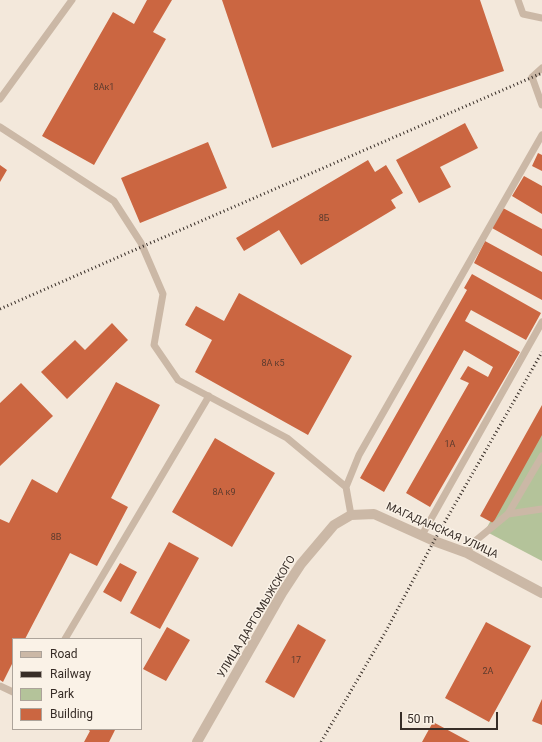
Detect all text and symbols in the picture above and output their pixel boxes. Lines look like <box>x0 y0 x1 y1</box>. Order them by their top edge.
house number: 8Ак1 <box>94 83 114 93</box>
house number: 8Б <box>319 214 329 224</box>
house number: 8А к5 <box>261 359 285 369</box>
house number: 1А <box>445 440 455 450</box>
house number: 8А к9 <box>212 488 236 498</box>
street label: МАГАДАНСКАЯ УЛИЦА <box>384 500 500 562</box>
house number: 8В <box>51 533 61 543</box>
street label: УЛИЦА ДАРГОМЫЖСКОГО <box>215 554 299 680</box>
legend <box>12 638 142 730</box>
text: Road <box>50 647 78 661</box>
house number: 17 <box>291 656 301 666</box>
text: Railway <box>50 667 91 681</box>
house number: 2А <box>483 667 493 677</box>
text: Park <box>50 687 74 701</box>
scale bar <box>402 704 500 730</box>
text: Building <box>50 707 93 721</box>
text: 50 m <box>407 712 434 726</box>

